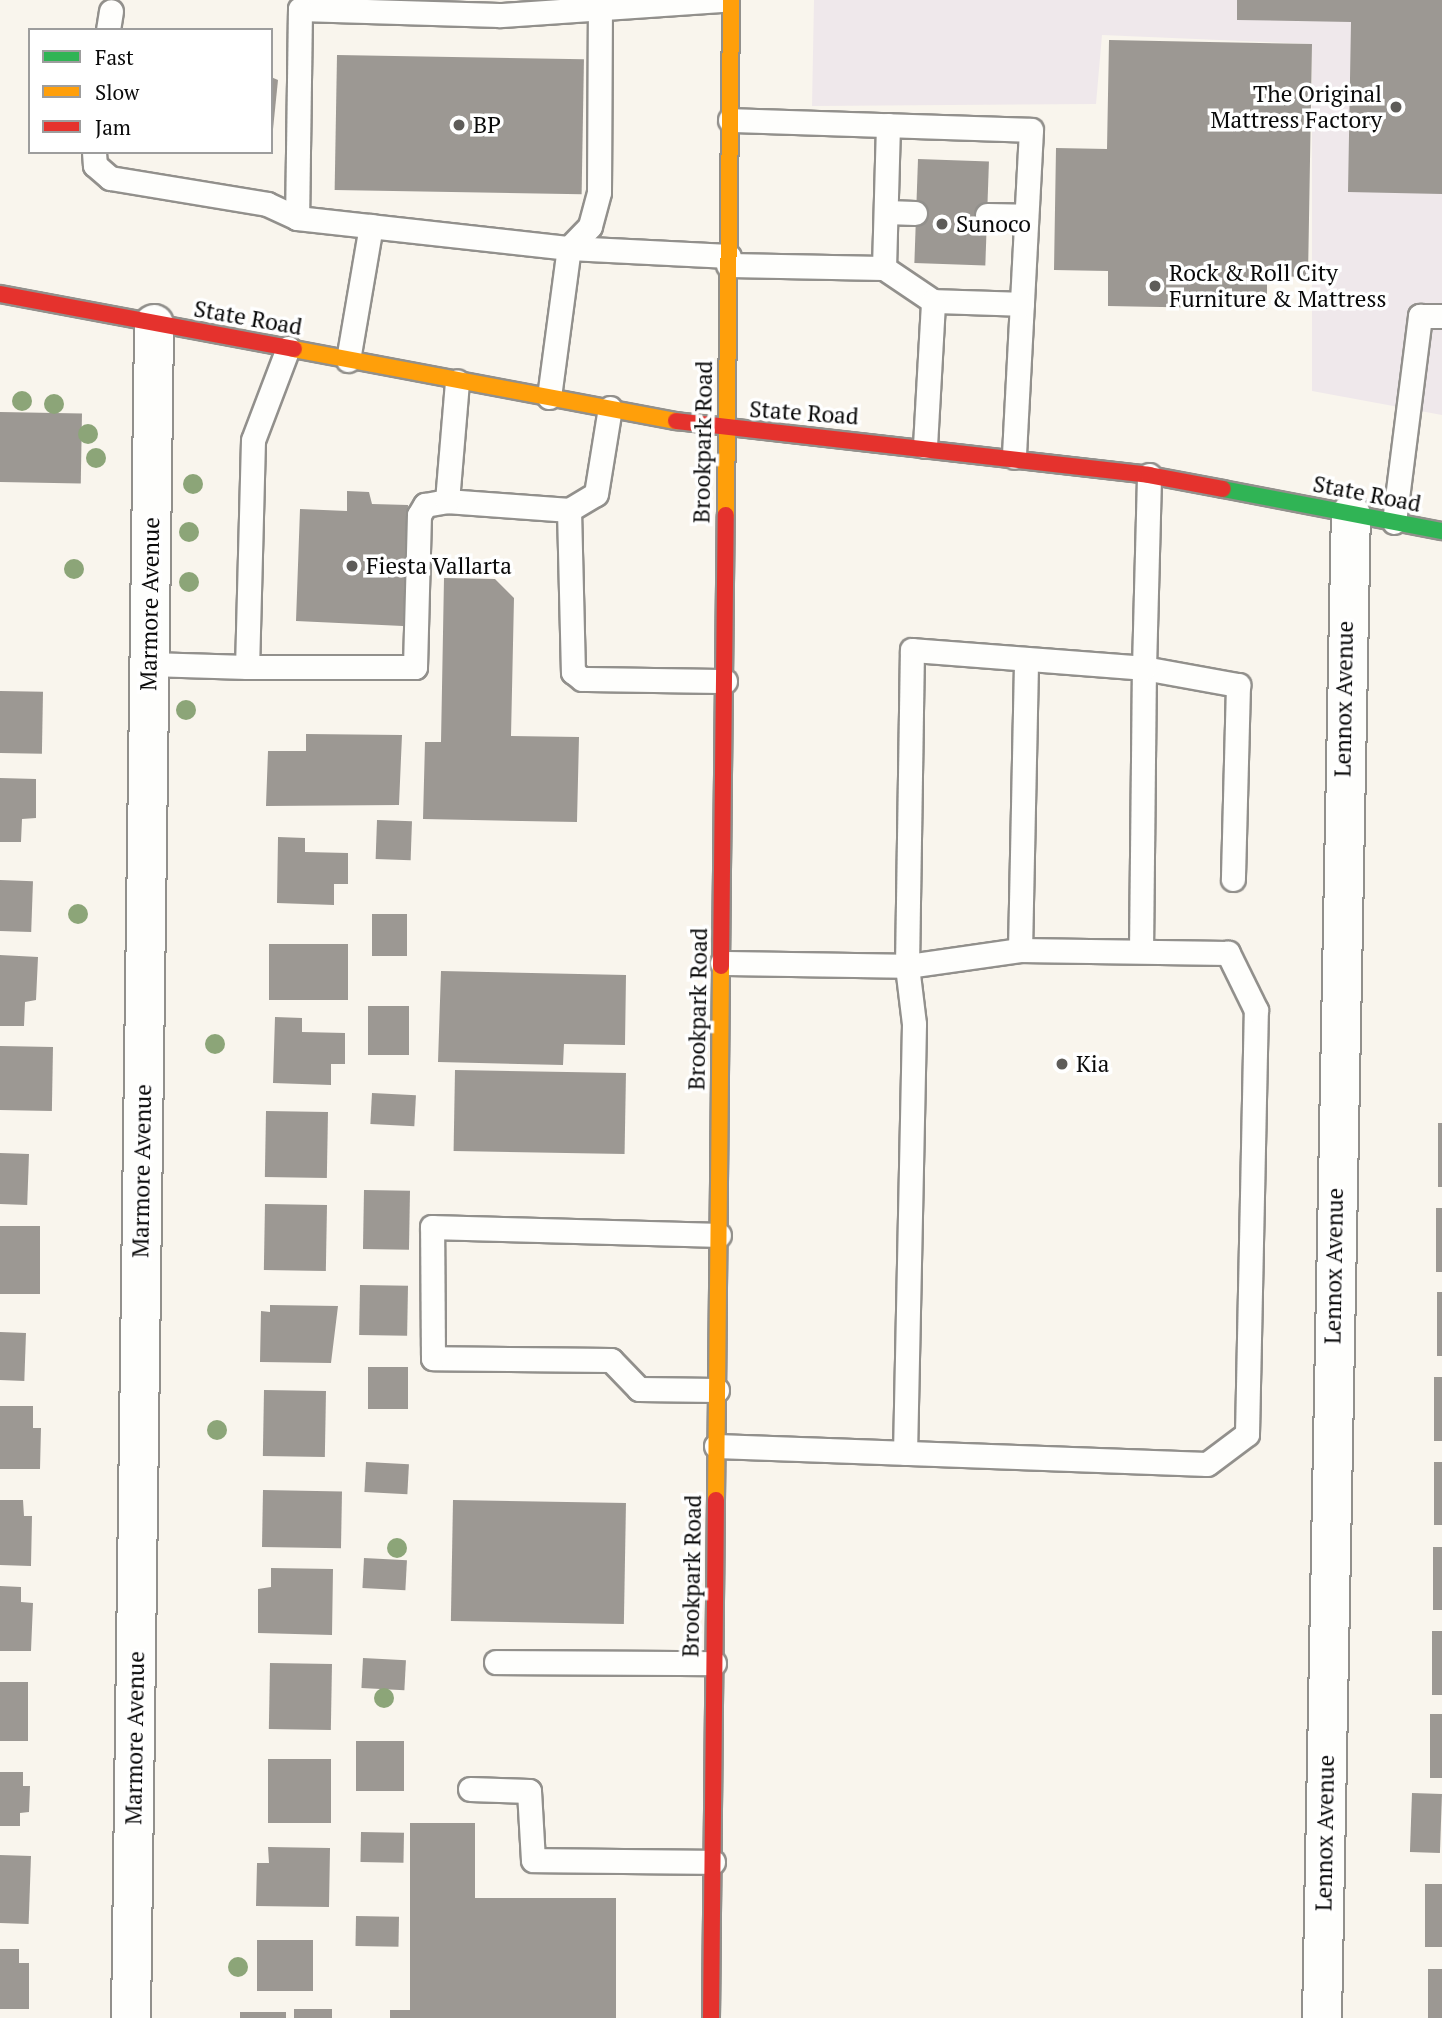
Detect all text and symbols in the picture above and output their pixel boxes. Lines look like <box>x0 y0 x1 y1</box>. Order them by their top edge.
legend <box>28 28 273 154</box>
text: Fast <box>95 43 134 71</box>
text: Slow <box>95 78 139 106</box>
place label: The Original Mattress Factory <box>1211 80 1382 134</box>
marker: The Original Mattress Factory <box>1388 99 1404 115</box>
place label: BP <box>473 111 501 139</box>
text: Jam <box>95 113 131 141</box>
marker: BP <box>451 117 467 133</box>
place label: Sunoco <box>956 210 1031 238</box>
marker: Sunoco <box>934 216 950 232</box>
place label: Rock & Roll City Furniture & Mattress <box>1169 259 1386 313</box>
marker: Rock & Roll City Furniture & Mattress <box>1147 278 1163 294</box>
street label: State Road <box>192 295 304 341</box>
street label: Brookpark Road <box>688 361 718 523</box>
street label: State Road <box>748 395 860 431</box>
street label: State Road <box>1311 470 1423 518</box>
street label: Marmore Avenue <box>135 517 165 691</box>
place label: Fiesta Vallarta <box>366 552 513 580</box>
marker: Fiesta Vallarta <box>344 558 360 574</box>
street label: Lennox Avenue <box>1329 620 1359 778</box>
street label: Brookpark Road <box>683 928 713 1090</box>
place label: Kia <box>1076 1050 1109 1078</box>
marker: Kia <box>1054 1056 1070 1072</box>
street label: Marmore Avenue <box>127 1084 157 1258</box>
street label: Lennox Avenue <box>1319 1187 1349 1345</box>
street label: Brookpark Road <box>677 1495 707 1657</box>
street label: Marmore Avenue <box>120 1651 150 1825</box>
street label: Lennox Avenue <box>1310 1754 1340 1912</box>

